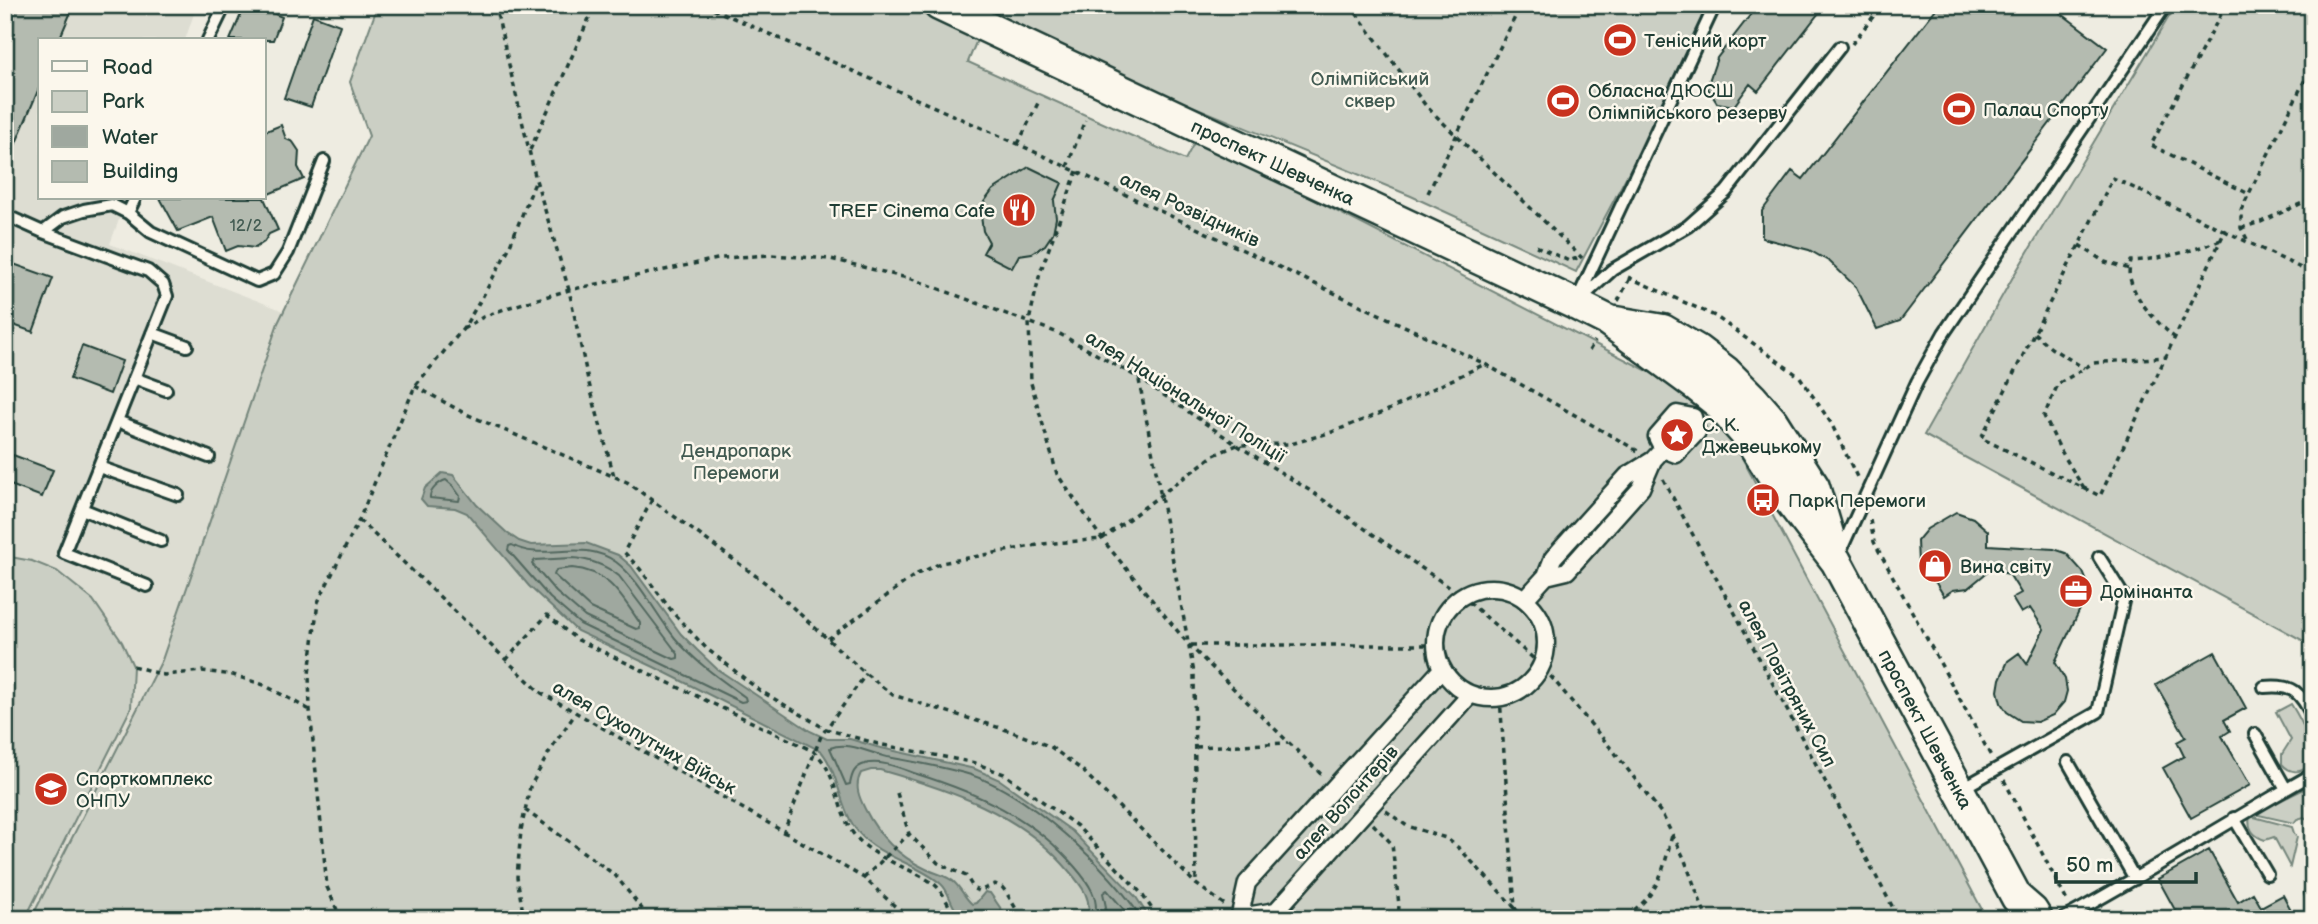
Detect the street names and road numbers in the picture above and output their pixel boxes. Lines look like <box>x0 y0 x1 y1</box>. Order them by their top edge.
street label: проспект Шевченка <box>1187 115 1358 211</box>
street label: алея Розвідників <box>1116 168 1263 253</box>
street label: алея Національної Поліції <box>1081 326 1290 469</box>
street label: алея Повітряних Сил <box>1733 596 1841 771</box>
street label: проспект Шевченка <box>1873 646 1977 814</box>
street label: алея Сухопутних Військ <box>548 676 740 800</box>
street label: алея Волонтерів <box>1289 741 1404 865</box>

